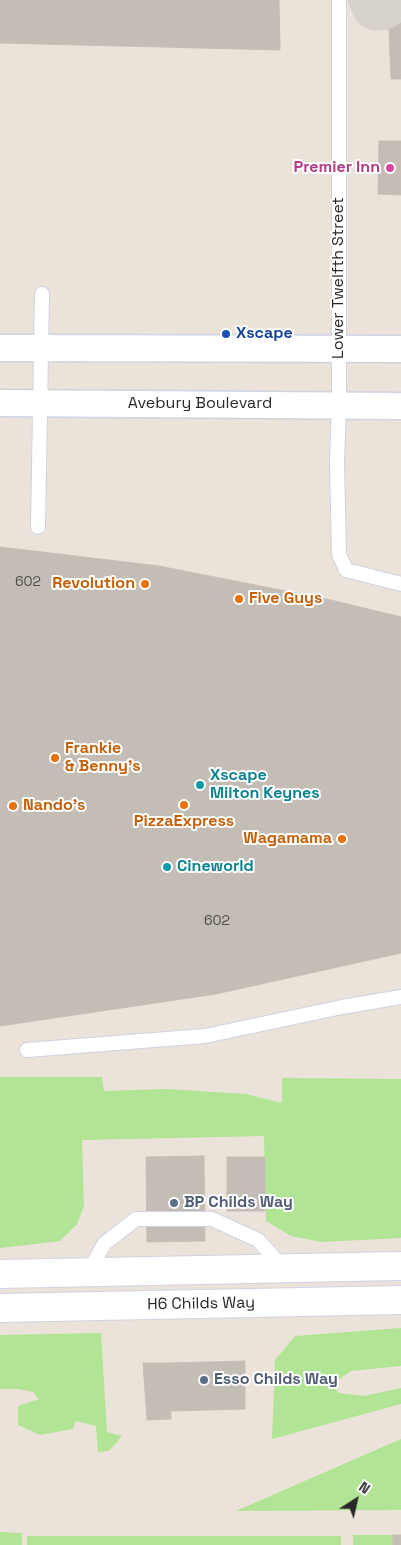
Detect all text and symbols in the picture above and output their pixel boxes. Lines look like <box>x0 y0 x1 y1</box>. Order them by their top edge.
place label: Premier Inn <box>294 158 380 178</box>
marker: Premier Inn <box>384 162 396 174</box>
street label: Lower Twelfth Street <box>329 197 349 359</box>
place label: Xscape <box>236 324 293 344</box>
marker: Xscape <box>220 328 232 340</box>
street label: Avebury Boulevard <box>128 394 272 414</box>
house number: 602 <box>15 574 41 590</box>
place label: Revolution <box>52 574 135 594</box>
marker: Revolution <box>139 578 151 590</box>
place label: Five Guys <box>249 589 322 609</box>
marker: Five Guys <box>233 593 245 605</box>
place label: Frankie & Benny's <box>65 739 141 777</box>
marker: Frankie & Benny's <box>49 752 61 764</box>
place label: Xscape Milton Keynes <box>210 766 320 804</box>
marker: Xscape Milton Keynes <box>194 779 206 791</box>
place label: Nando's <box>23 796 85 816</box>
marker: PizzaExpress <box>178 799 190 811</box>
marker: Nando's <box>7 800 19 812</box>
place label: PizzaExpress <box>134 812 234 832</box>
place label: Wagamama <box>243 829 332 849</box>
marker: Wagamama <box>336 833 348 845</box>
place label: Cineworld <box>177 857 254 877</box>
marker: Cineworld <box>161 861 173 873</box>
house number: 602 <box>204 913 230 929</box>
place label: BP Childs Way <box>184 1193 293 1213</box>
marker: BP Childs Way <box>168 1197 180 1209</box>
street label: H6 Childs Way <box>147 1293 255 1315</box>
place label: Esso Childs Way <box>214 1370 338 1390</box>
marker: Esso Childs Way <box>198 1374 210 1386</box>
north arrow <box>331 1475 381 1525</box>
text: N <box>356 1478 374 1498</box>

